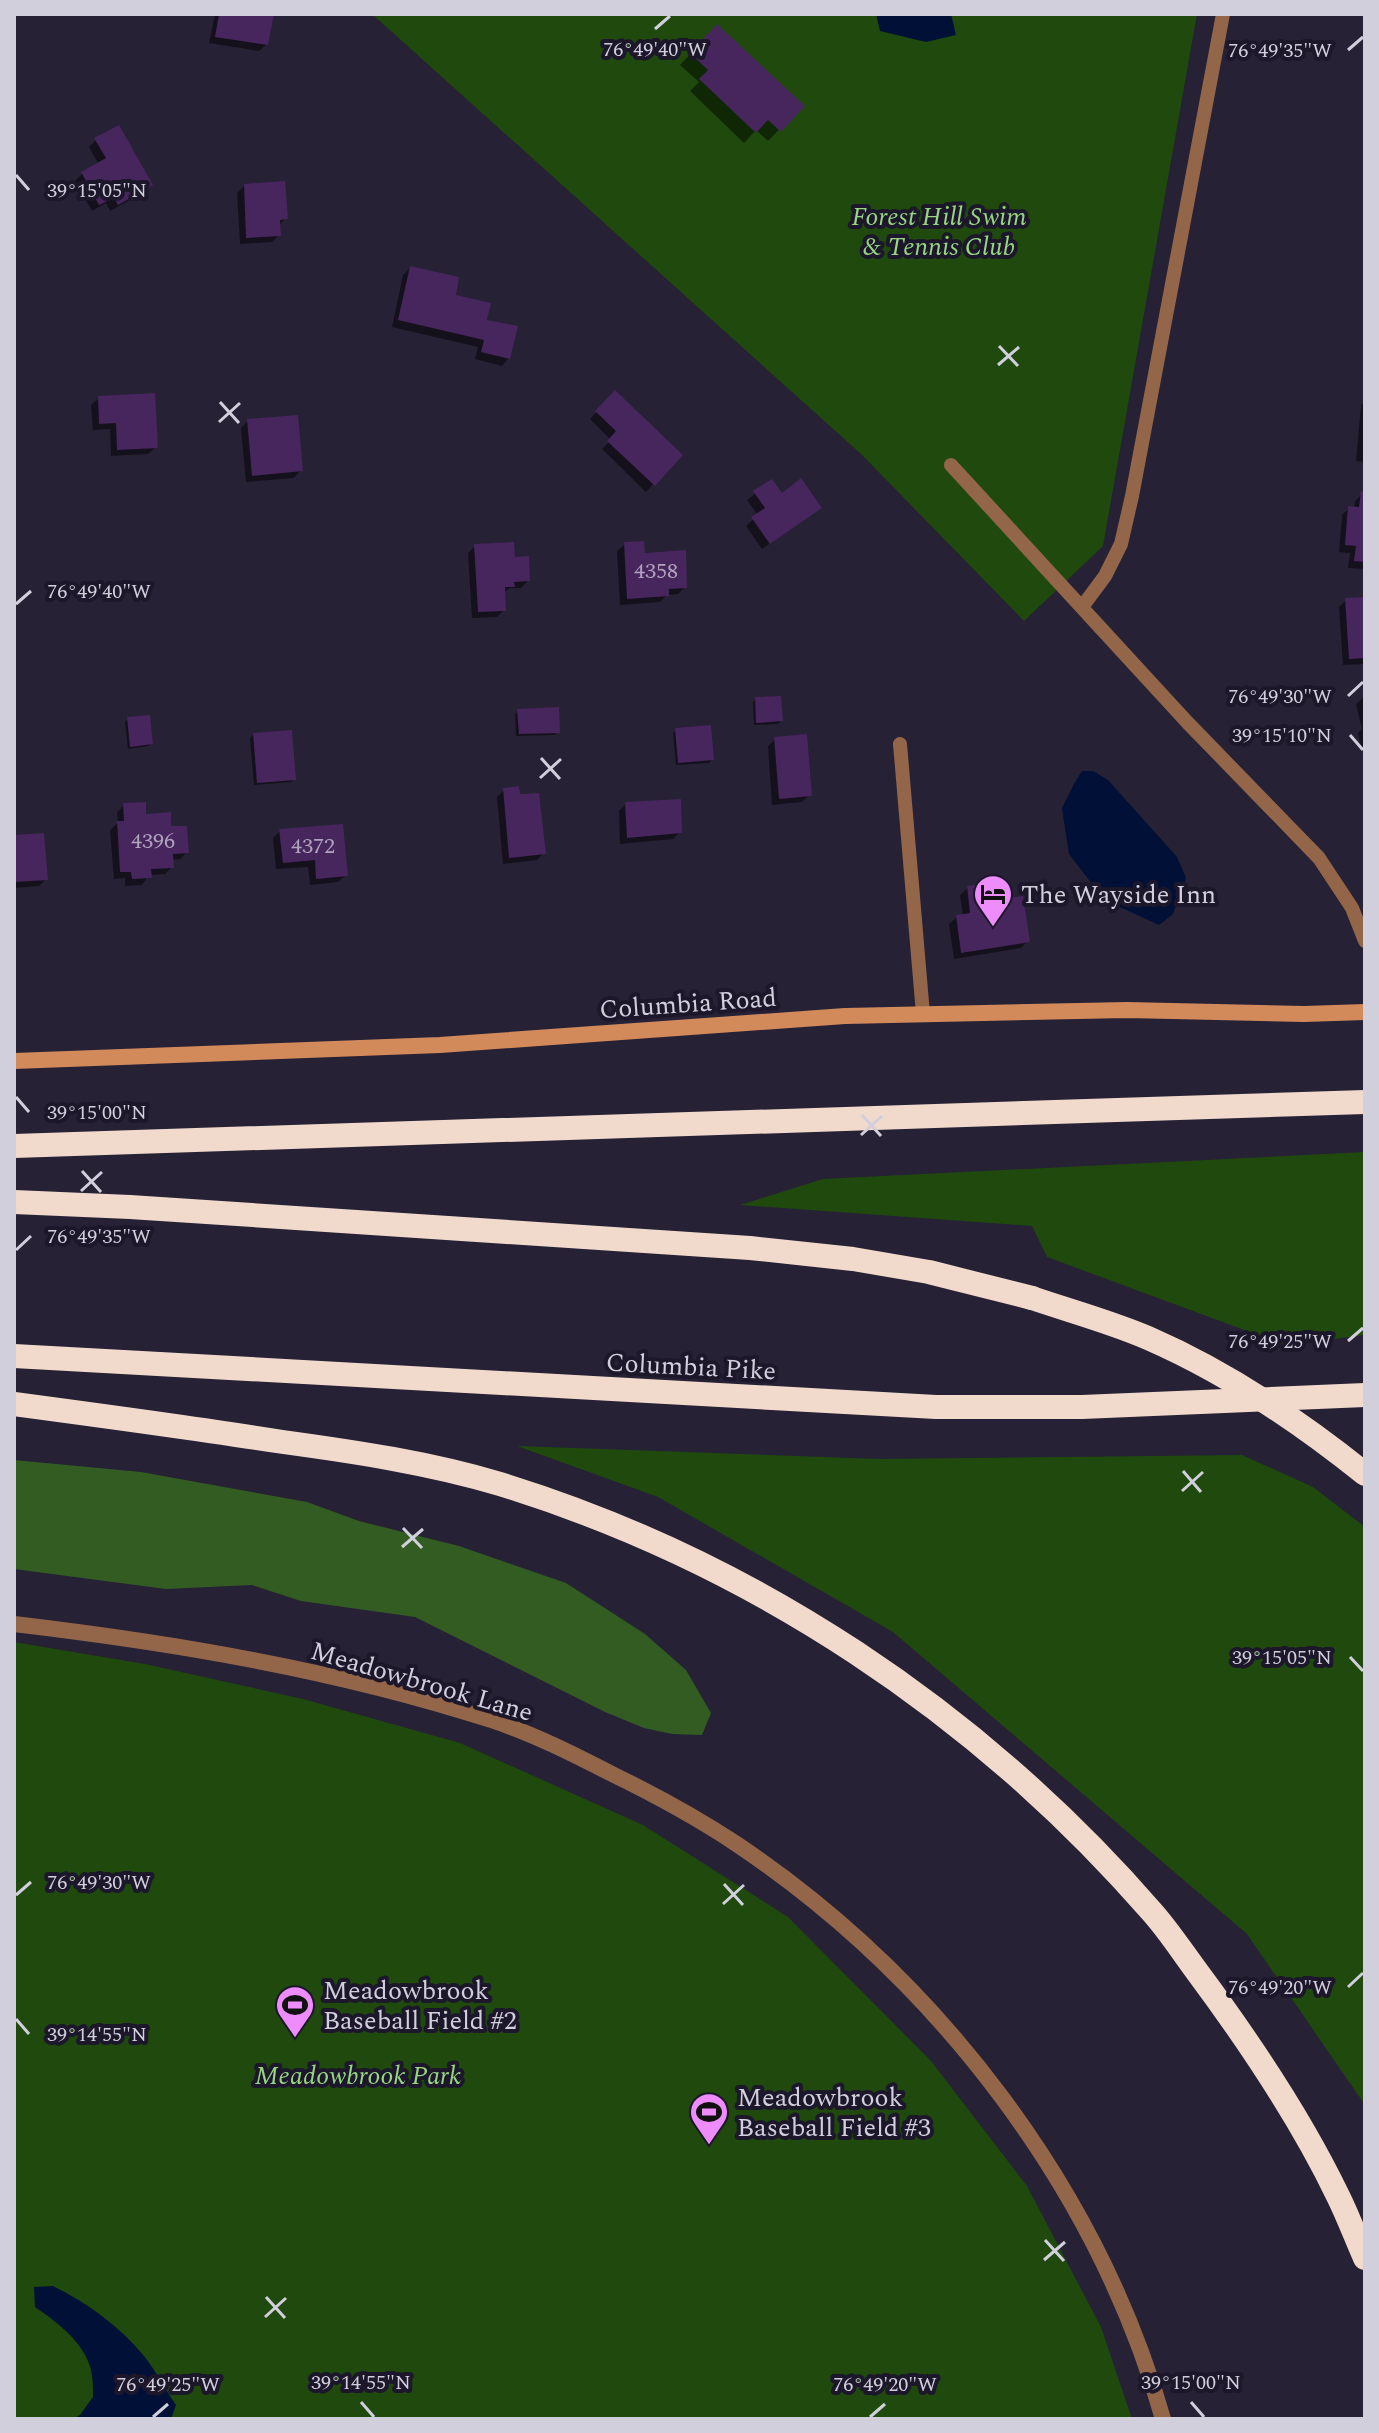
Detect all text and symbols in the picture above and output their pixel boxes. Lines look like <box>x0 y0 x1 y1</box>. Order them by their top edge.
text: 76°49'40"W <box>603 35 707 65</box>
text: 76°49'35"W <box>1228 36 1332 66</box>
text: 39°15'05"N <box>47 176 147 206</box>
park label: Forest Hill Swim & Tennis Club <box>851 197 1027 267</box>
house number: 4358 <box>634 555 678 588</box>
text: 76°49'40"W <box>47 577 151 607</box>
text: 76°49'30"W <box>1228 682 1332 712</box>
text: 39°15'10"N <box>1232 721 1332 751</box>
house number: 4396 <box>131 825 175 858</box>
house number: 4372 <box>291 830 335 863</box>
hotel icon: The Wayside Inn <box>972 873 1014 928</box>
place label: The Wayside Inn <box>1021 875 1216 915</box>
street label: Columbia Road <box>598 978 778 1030</box>
text: 39°15'00"N <box>47 1098 147 1128</box>
text: 76°49'35"W <box>47 1222 151 1252</box>
text: 76°49'25"W <box>1228 1327 1332 1357</box>
street label: Columbia Pike <box>605 1343 777 1391</box>
street label: Meadowbrook Lane <box>306 1631 538 1733</box>
text: 39°15'05"N <box>1232 1643 1332 1673</box>
text: 76°49'30"W <box>47 1868 151 1898</box>
place label: Meadowbrook Baseball Field #2 <box>323 1971 517 2041</box>
text: 76°49'20"W <box>1228 1973 1332 2003</box>
sports icon: Meadowbrook Baseball Field #2 <box>274 1984 316 2039</box>
text: 39°14'55"N <box>47 2020 147 2050</box>
park label: Meadowbrook Park <box>255 2056 461 2096</box>
place label: Meadowbrook Baseball Field #3 <box>737 2078 931 2148</box>
sports icon: Meadowbrook Baseball Field #3 <box>688 2091 730 2146</box>
text: 39°14'55"N <box>311 2368 411 2398</box>
text: 39°15'00"N <box>1141 2368 1241 2398</box>
text: 76°49'25"W <box>116 2370 220 2400</box>
text: 76°49'20"W <box>833 2370 937 2400</box>

